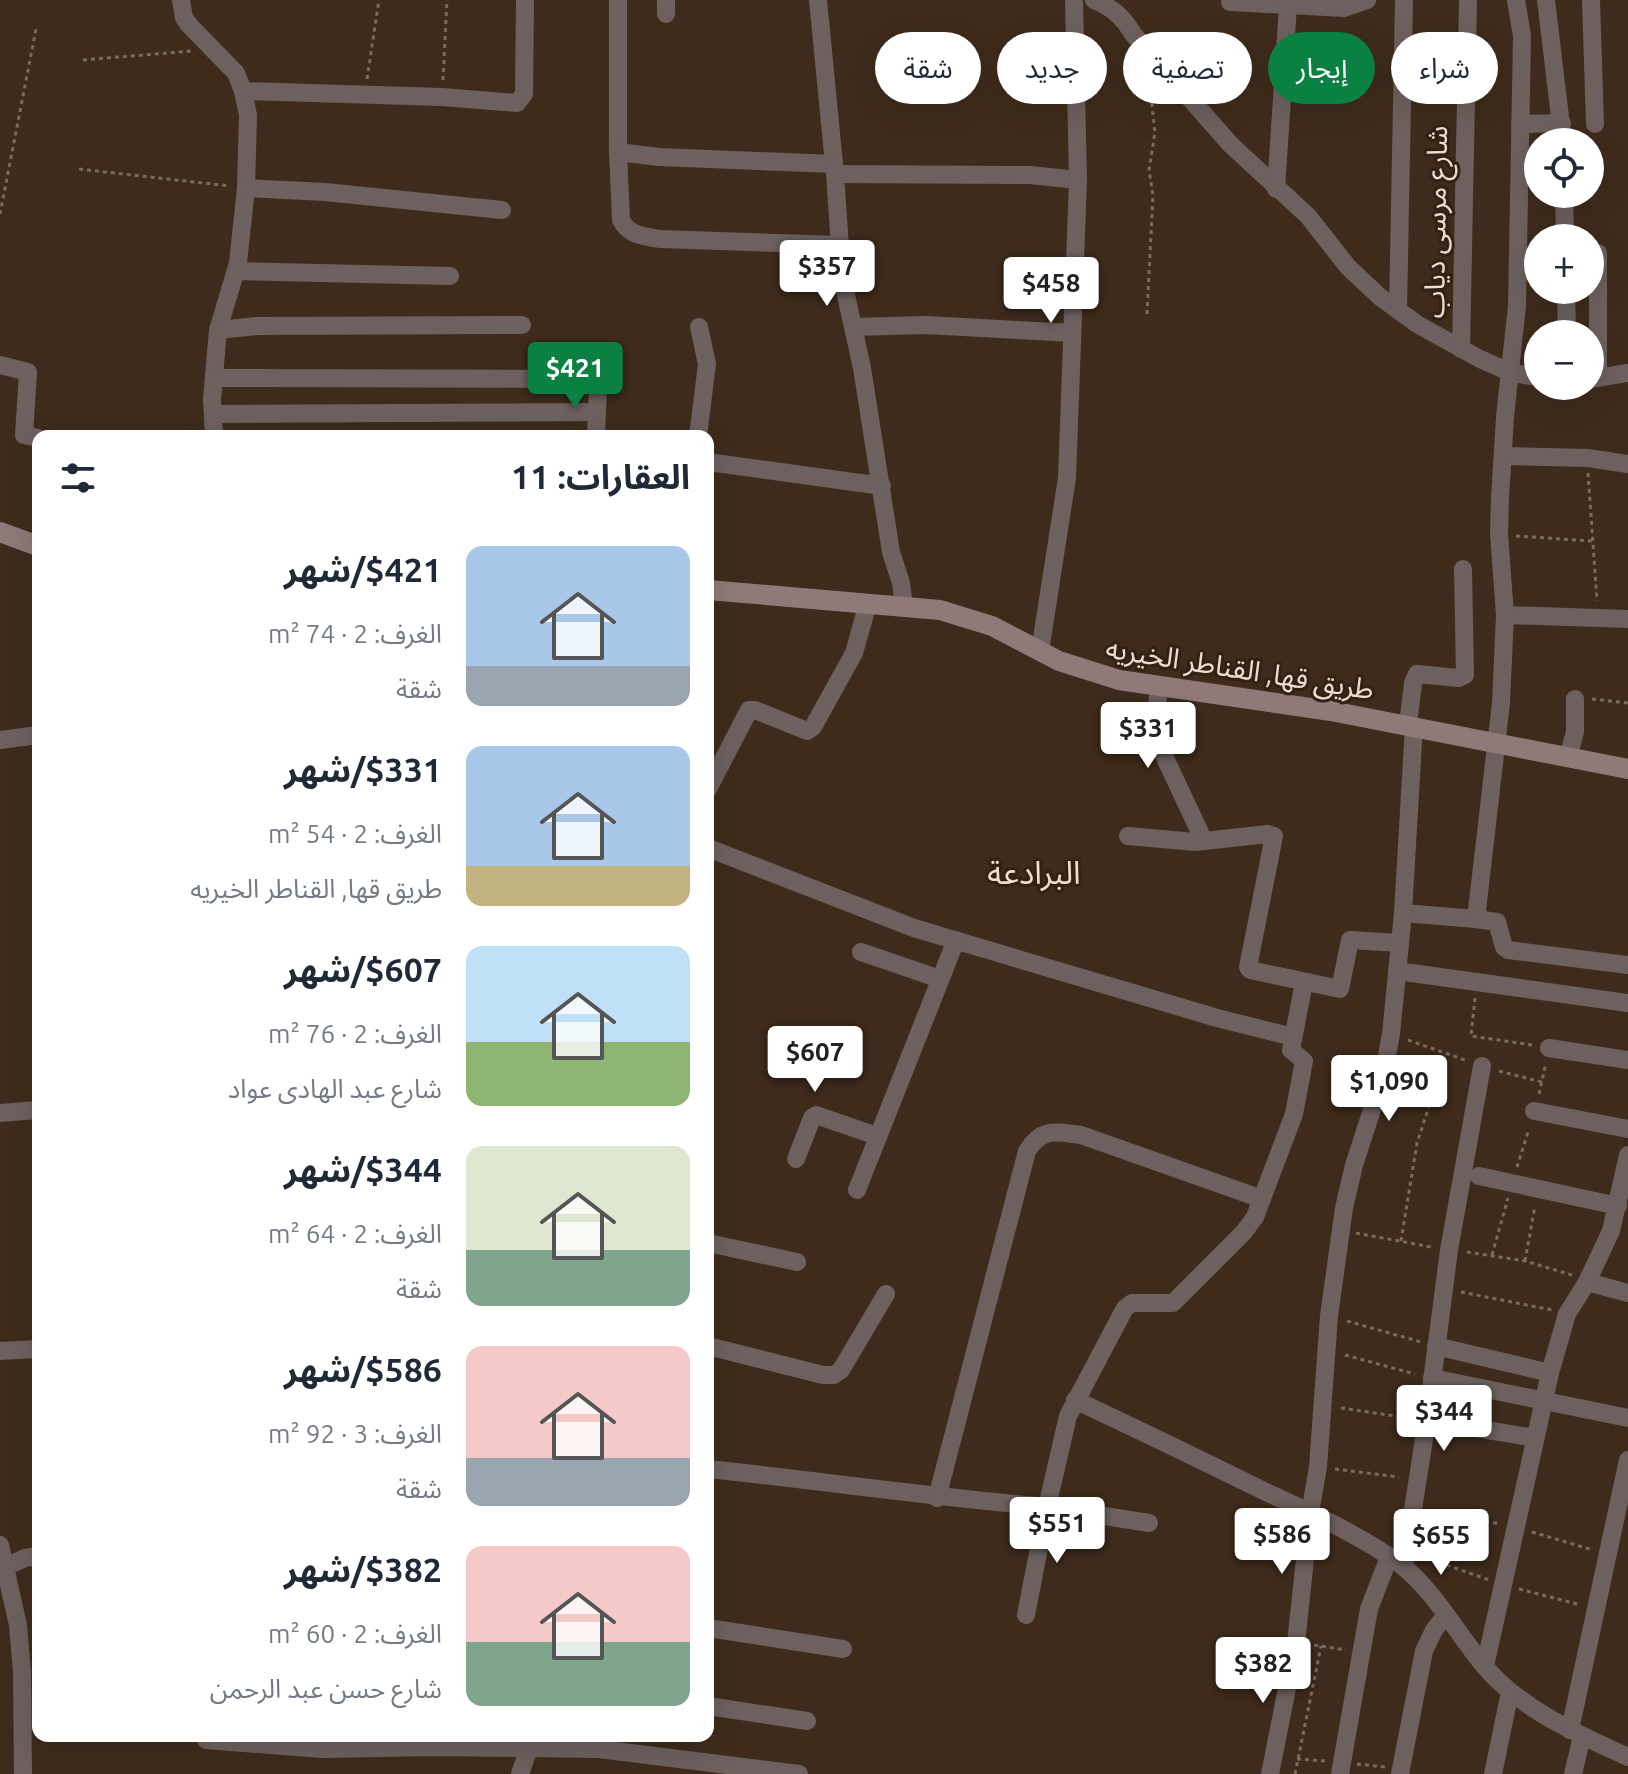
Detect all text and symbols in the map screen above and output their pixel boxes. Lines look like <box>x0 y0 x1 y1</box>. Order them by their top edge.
chip: شقة <box>875 32 981 104</box>
chip: جديد <box>997 32 1107 104</box>
chip: تصفية <box>1123 32 1252 104</box>
chip: إيجار <box>1268 32 1375 104</box>
chip: شراء <box>1391 32 1498 104</box>
street label: شارع مرسى دياب <box>1418 125 1458 319</box>
map controls <box>1524 128 1604 400</box>
button: locate <box>1524 128 1604 208</box>
button: + <box>1524 224 1604 304</box>
pin: $357 <box>780 240 874 308</box>
text: $357 <box>798 251 856 280</box>
pin: $458 <box>1004 257 1098 325</box>
text: $458 <box>1022 268 1080 297</box>
button: − <box>1524 320 1604 400</box>
pin: $421 <box>528 342 622 410</box>
text: $421 <box>546 353 604 382</box>
icon: filters <box>56 456 100 500</box>
text: العقارات: 11 <box>511 457 690 495</box>
text: $421/شهر <box>284 550 442 588</box>
icon: home <box>530 578 626 674</box>
text: الغرف: 2 · 74 m² <box>268 619 442 648</box>
street label: طريق قها, القناطر الخيريه <box>1103 631 1376 707</box>
text: شقة <box>396 674 442 703</box>
pin: $331 <box>1101 702 1195 770</box>
text: $331 <box>1119 713 1177 742</box>
text: $331/شهر <box>284 750 442 788</box>
icon: home <box>530 778 626 874</box>
text: الغرف: 2 · 54 m² <box>268 819 442 848</box>
district label: البرادعة <box>987 854 1081 892</box>
text: طريق قها, القناطر الخيريه <box>190 874 442 903</box>
text: $607/شهر <box>284 950 442 988</box>
icon: home <box>530 978 626 1074</box>
text: الغرف: 2 · 76 m² <box>268 1019 442 1048</box>
pin: $607 <box>768 1026 862 1094</box>
text: $607 <box>786 1037 844 1066</box>
pin: $1,090 <box>1324 1055 1454 1123</box>
text: $1,090 <box>1349 1066 1429 1095</box>
text: شارع عبد الهادى عواد <box>228 1074 442 1103</box>
text: $344/شهر <box>284 1150 442 1188</box>
icon: home <box>530 1178 626 1274</box>
text: الغرف: 2 · 64 m² <box>268 1219 442 1248</box>
text: شقة <box>396 1274 442 1303</box>
text: $586/شهر <box>284 1350 442 1388</box>
icon: home <box>530 1378 626 1474</box>
pin: $344 <box>1397 1385 1491 1453</box>
text: $344 <box>1415 1396 1473 1425</box>
text: الغرف: 3 · 92 m² <box>268 1419 442 1448</box>
text: شقة <box>396 1474 442 1503</box>
pin: $551 <box>1010 1497 1104 1565</box>
text: $551 <box>1028 1508 1086 1537</box>
pin: $586 <box>1235 1508 1329 1576</box>
pin: $655 <box>1394 1509 1488 1577</box>
text: $586 <box>1253 1519 1311 1548</box>
text: $655 <box>1412 1520 1470 1549</box>
text: $382/شهر <box>284 1550 442 1588</box>
icon: home <box>530 1578 626 1674</box>
text: الغرف: 2 · 60 m² <box>268 1619 442 1648</box>
pin: $382 <box>1216 1637 1310 1705</box>
text: $382 <box>1234 1648 1292 1677</box>
text: شارع حسن عبد الرحمن <box>210 1674 442 1703</box>

